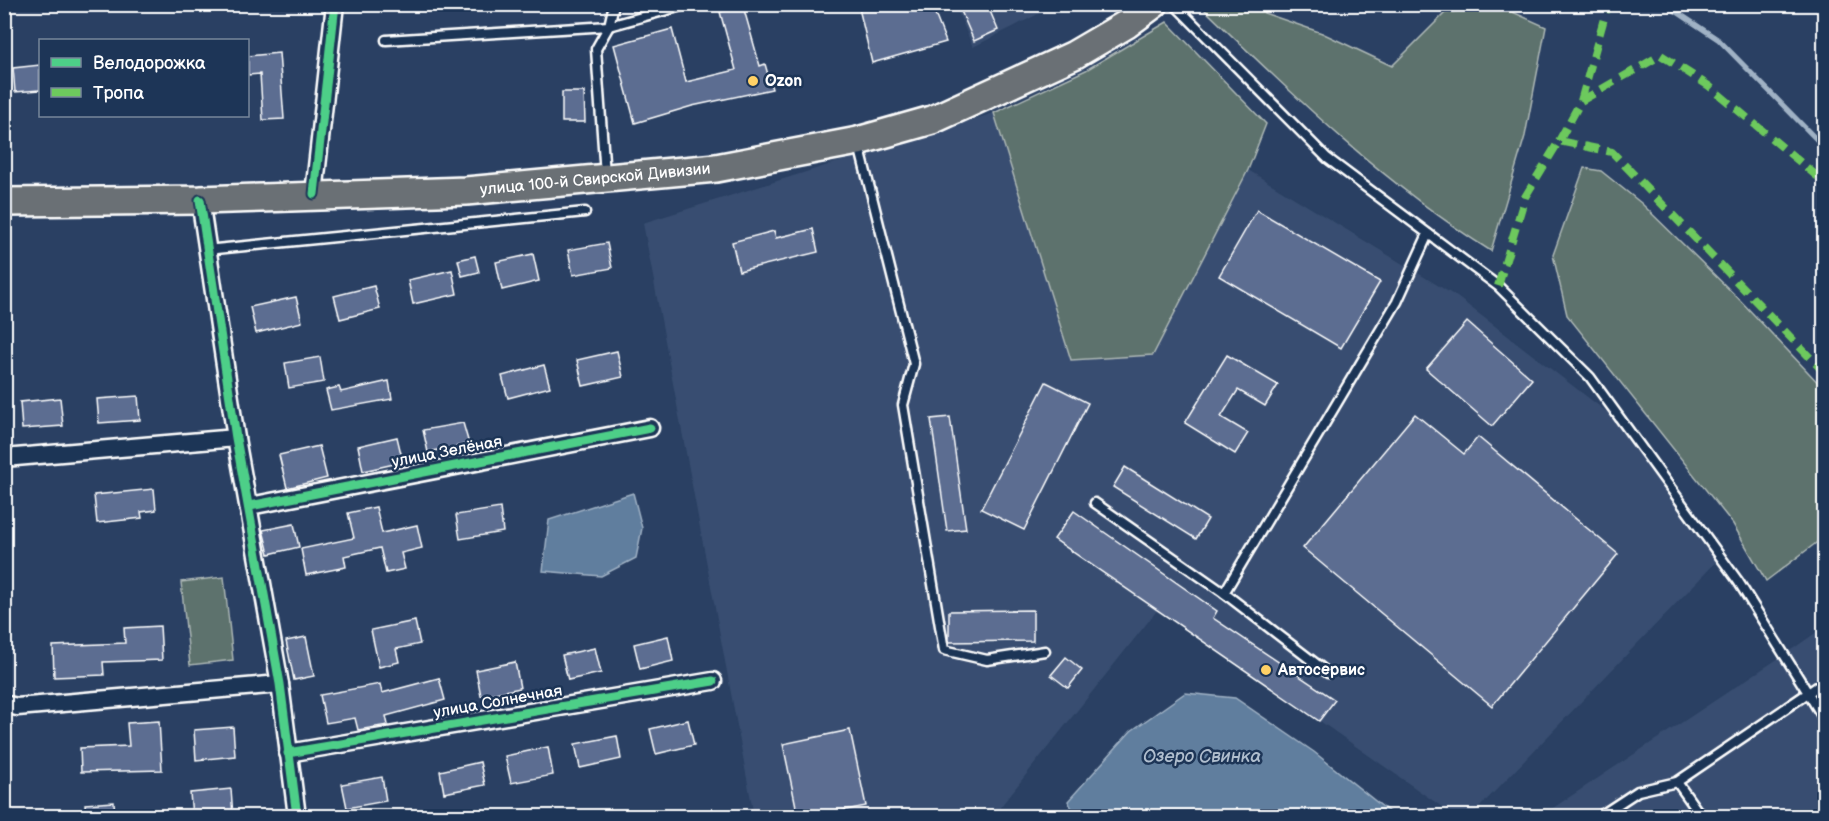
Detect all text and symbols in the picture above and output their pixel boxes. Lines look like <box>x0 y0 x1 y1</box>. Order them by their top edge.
legend <box>39 39 249 117</box>
text: Велодорожка <box>93 53 206 74</box>
place label: Ozon <box>765 72 802 91</box>
marker: Ozon <box>746 74 760 88</box>
text: Тропа <box>93 83 144 104</box>
street label: улица 100-й Свирской Дивизии <box>479 159 711 199</box>
street label: улица Зелёная <box>390 432 504 472</box>
place label: Автосервис <box>1277 661 1365 680</box>
marker: Автосервис <box>1259 663 1273 677</box>
street label: улица Солнечная <box>432 681 564 723</box>
water label: Озеро Свинка <box>1143 746 1261 767</box>

